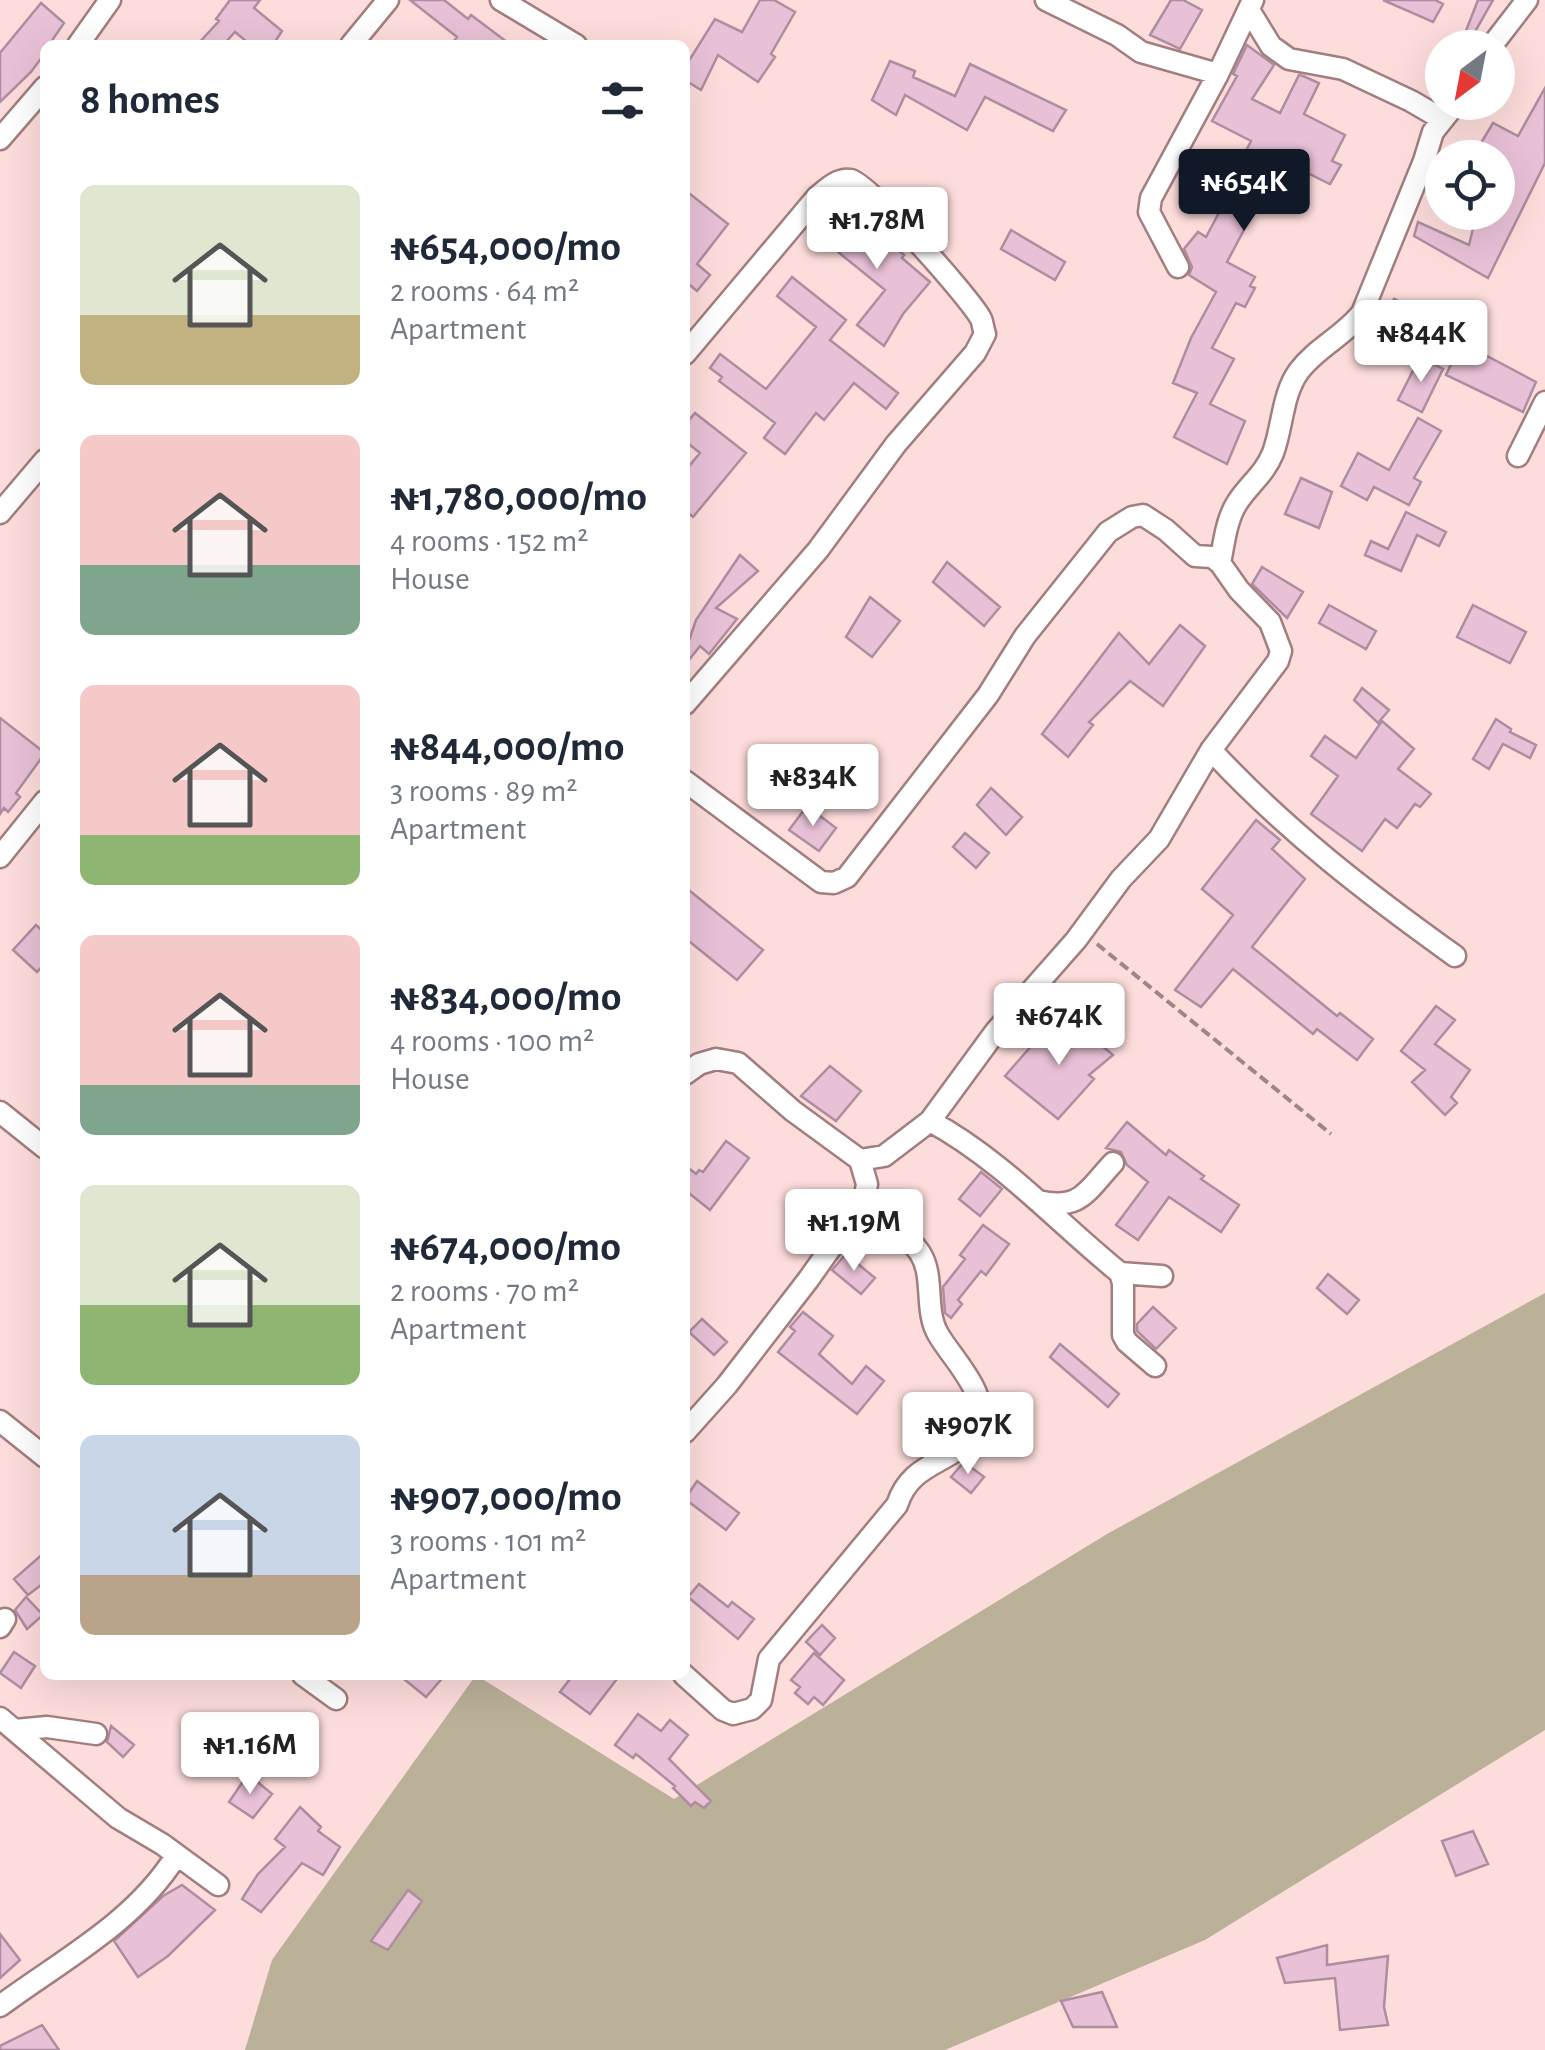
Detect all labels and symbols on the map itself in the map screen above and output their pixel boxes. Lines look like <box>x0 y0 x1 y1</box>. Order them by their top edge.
north arrow <box>1425 30 1515 120</box>
pin: ₦654K <box>1174 149 1314 234</box>
pin: ₦1.78M <box>796 187 958 272</box>
pin: ₦844K <box>1351 300 1491 385</box>
pin: ₦834K <box>743 744 883 829</box>
pin: ₦674K <box>989 983 1129 1068</box>
pin: ₦1.19M <box>773 1189 935 1274</box>
pin: ₦907K <box>898 1392 1038 1477</box>
pin: ₦1.16M <box>169 1712 331 1797</box>

